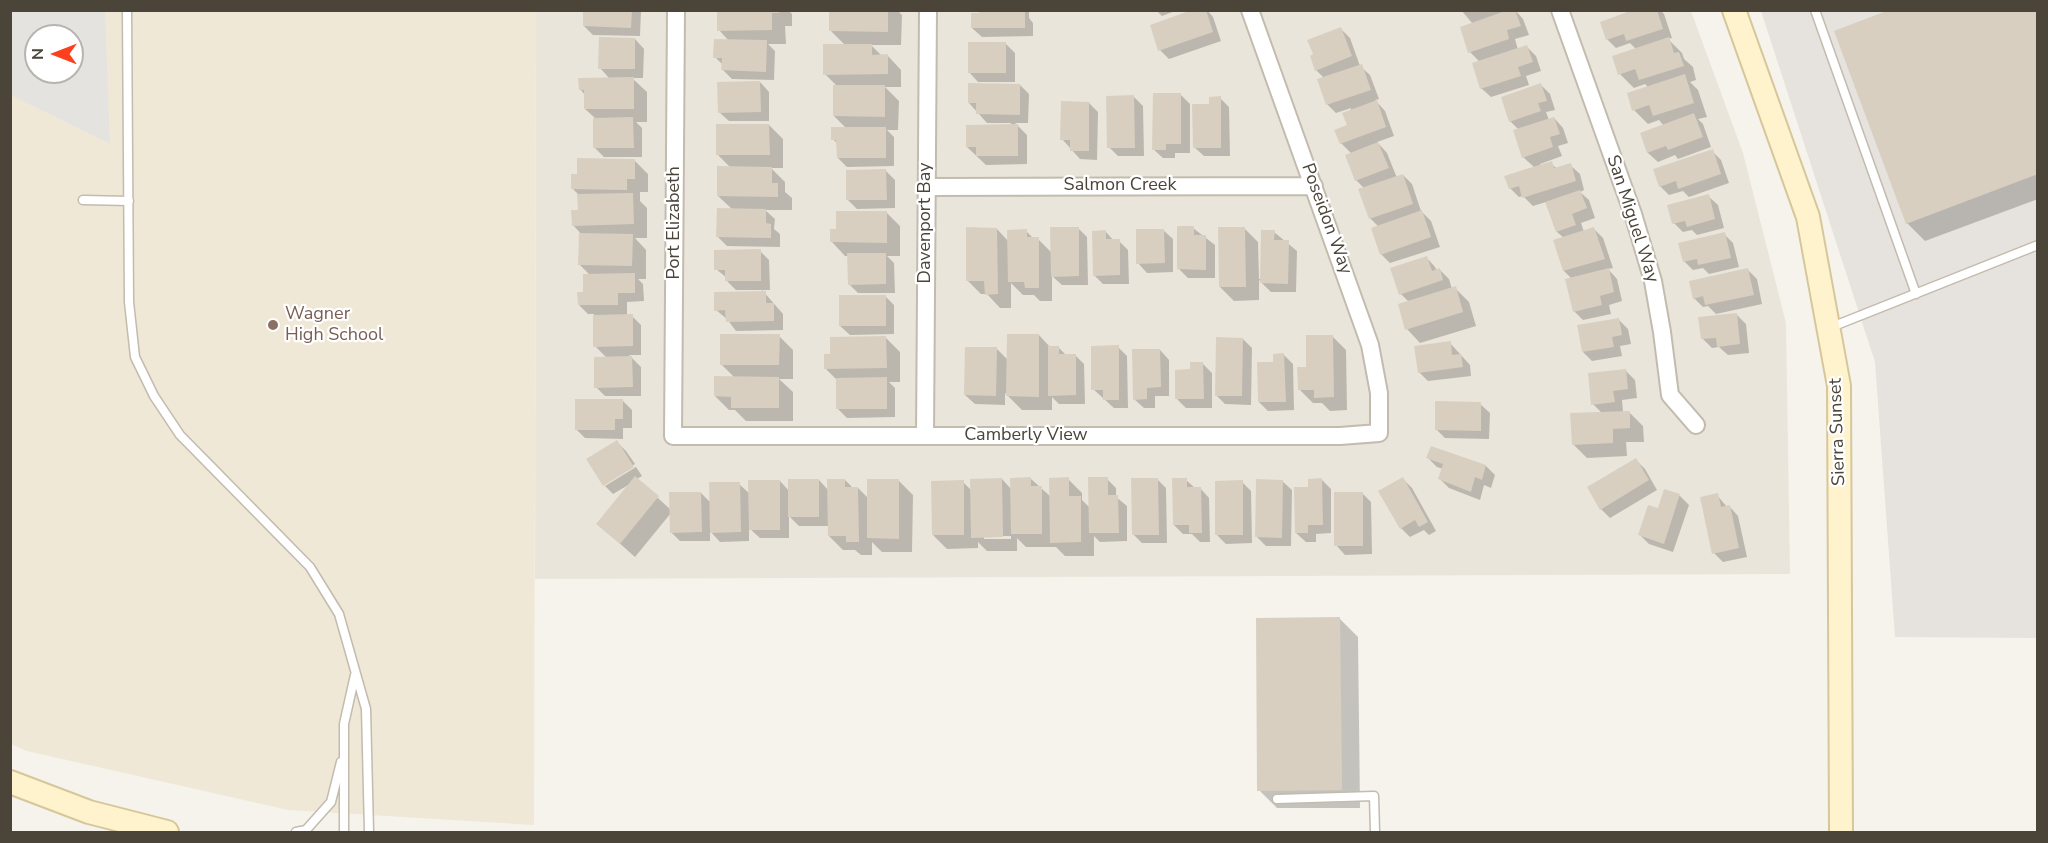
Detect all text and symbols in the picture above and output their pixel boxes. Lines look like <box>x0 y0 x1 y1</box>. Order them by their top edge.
north arrow <box>24 24 84 84</box>
text: N <box>27 48 49 60</box>
street label: San Miguel Way <box>1601 153 1663 285</box>
street label: Poseidon Way <box>1296 161 1356 277</box>
street label: Davenport Bay <box>915 163 937 283</box>
street label: Port Elizabeth <box>664 166 686 280</box>
street label: Salmon Creek <box>1064 175 1176 197</box>
place label: Wagner High School <box>285 304 383 346</box>
marker: Wagner High School <box>266 318 280 332</box>
street label: Sierra Sunset <box>1825 378 1851 486</box>
street label: Camberly View <box>964 425 1088 447</box>

